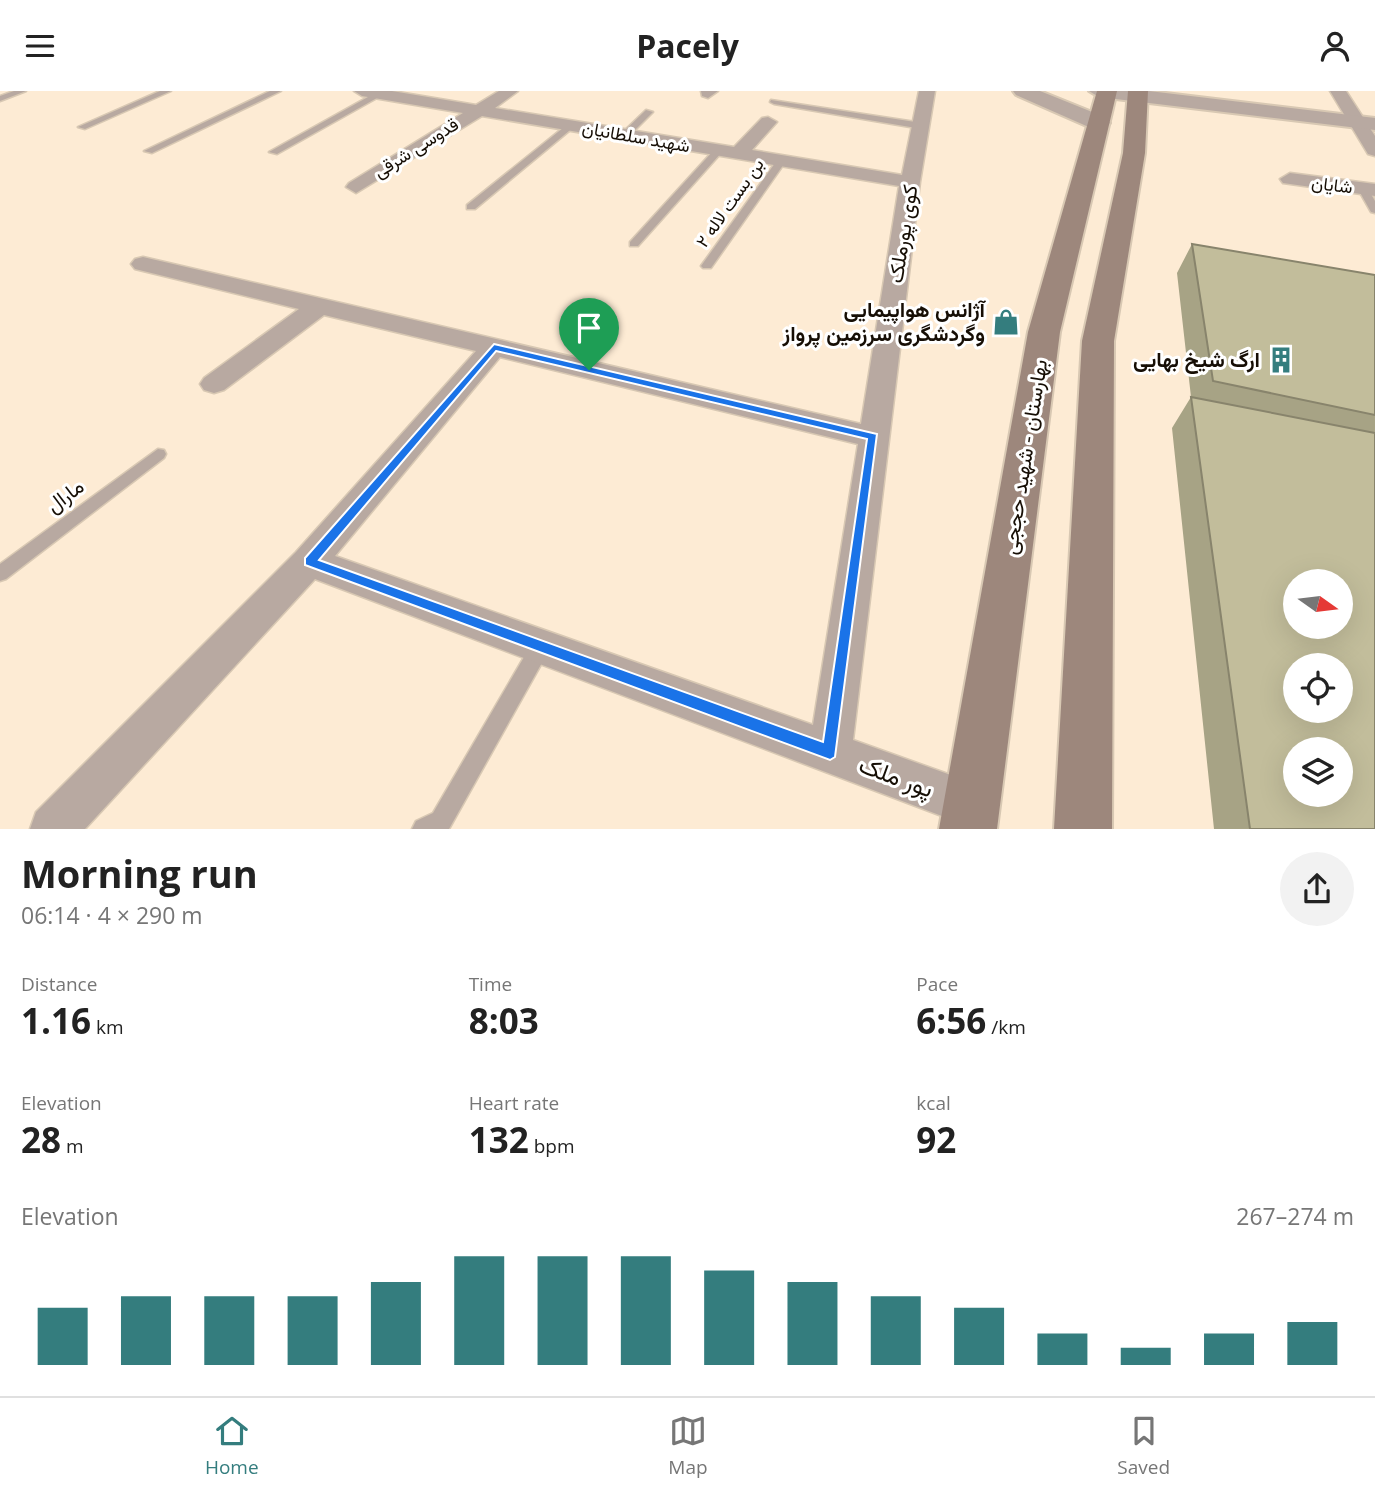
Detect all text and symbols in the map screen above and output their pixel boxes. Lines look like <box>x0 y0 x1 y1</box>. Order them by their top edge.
text: Pacely <box>636 24 739 67</box>
icon: menu <box>21 27 59 65</box>
icon: person <box>1316 27 1354 65</box>
street label: قدوسی شرقی <box>368 111 463 183</box>
street label: شهید سلطانیان <box>580 115 692 157</box>
street label: بن بست لاله ۲ <box>690 153 769 252</box>
street label: شایان <box>1310 170 1354 198</box>
street label: کوی پورملک <box>880 183 925 285</box>
place label: آژانس هواپیمایی و‌گردشگری سرزمین پرواز <box>782 295 987 348</box>
pin <box>559 298 619 370</box>
shop icon: آژانس هواپیمایی و‌گردشگری سرزمین پرواز <box>991 307 1021 337</box>
icon: arrive <box>570 309 608 347</box>
place label: ارگ شیخ بهایی <box>1133 345 1260 374</box>
building icon: ارگ شیخ بهایی <box>1266 345 1296 375</box>
street label: بهارستان - شهید حججی <box>995 357 1053 556</box>
street label: مارال <box>40 472 89 519</box>
north arrow <box>1283 569 1353 639</box>
map controls <box>1283 569 1353 807</box>
button: locate <box>1283 653 1353 723</box>
button: layers <box>1283 737 1353 807</box>
street label: پور ملک <box>854 747 938 805</box>
text: Morning run <box>21 847 258 899</box>
button: share <box>1280 852 1354 926</box>
text: 06:14 · 4 × 290 m <box>21 899 203 931</box>
text: Distance <box>21 971 97 997</box>
text: Time <box>469 971 512 997</box>
text: Pace <box>916 971 958 997</box>
text: 1.16 <box>21 997 91 1044</box>
text: 8:03 <box>469 997 539 1044</box>
text: 6:56 <box>916 997 986 1044</box>
text: km <box>91 1014 124 1040</box>
text: /km <box>986 1014 1026 1040</box>
text: Elevation <box>21 1090 102 1116</box>
text: Heart rate <box>469 1090 559 1116</box>
text: kcal <box>916 1090 951 1116</box>
text: 28 <box>21 1116 61 1163</box>
text: 132 <box>469 1116 529 1163</box>
text: 92 <box>916 1116 956 1163</box>
text: m <box>61 1133 84 1159</box>
text: bpm <box>529 1133 574 1159</box>
text: Elevation <box>21 1200 119 1232</box>
text: 267–274 m <box>1236 1200 1354 1232</box>
tab: Home <box>205 1412 259 1480</box>
tab: Map <box>668 1412 708 1480</box>
tab: Saved <box>1117 1412 1170 1480</box>

